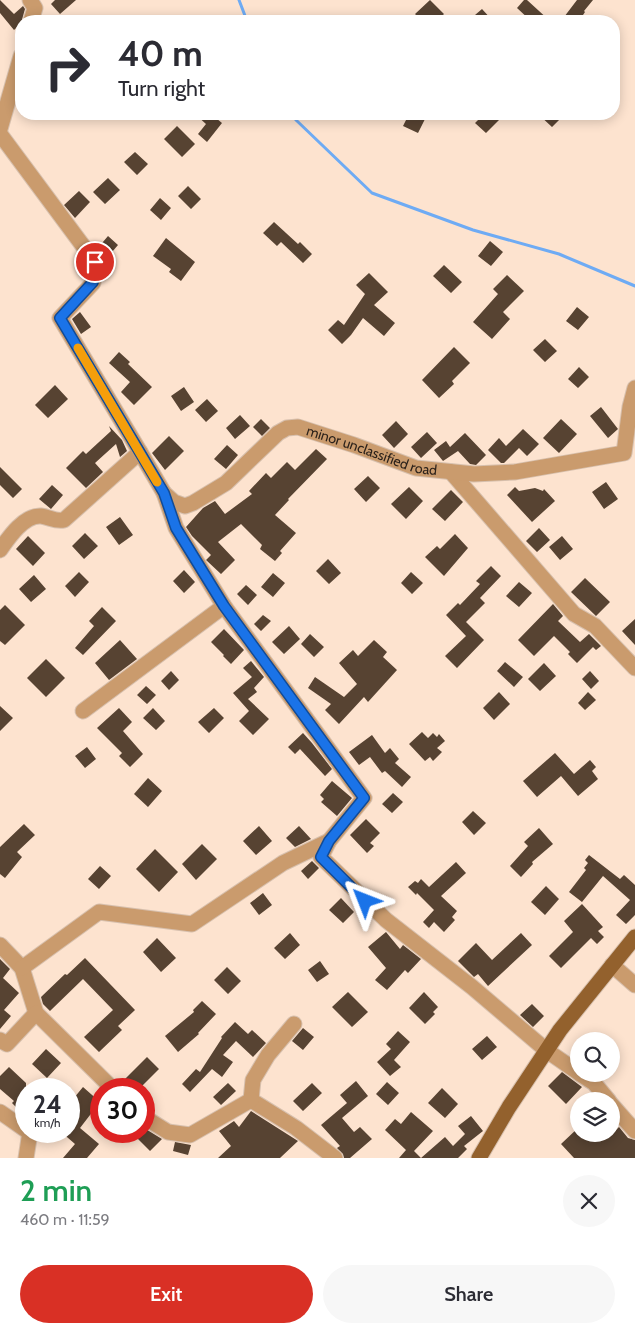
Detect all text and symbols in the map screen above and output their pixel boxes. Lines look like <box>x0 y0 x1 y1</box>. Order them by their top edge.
text: 40 m <box>118 32 203 75</box>
icon: right <box>35 35 100 100</box>
text: Turn right <box>118 75 205 102</box>
pin <box>74 241 116 283</box>
icon: arrive <box>81 248 109 276</box>
street label: minor unclassified road <box>304 421 438 479</box>
position arrow <box>338 874 390 926</box>
map controls <box>570 1032 620 1142</box>
button: search <box>570 1032 620 1082</box>
speed limit sign: 30 <box>90 1078 155 1143</box>
text: 24 <box>33 1089 62 1119</box>
button: layers <box>570 1092 620 1142</box>
text: km/h <box>34 1115 61 1130</box>
text: 2 min <box>20 1172 92 1209</box>
button: close <box>563 1175 615 1227</box>
text: 460 m · 11:59 <box>20 1210 110 1229</box>
button: Exit <box>20 1265 313 1323</box>
button: Share <box>323 1265 615 1323</box>

